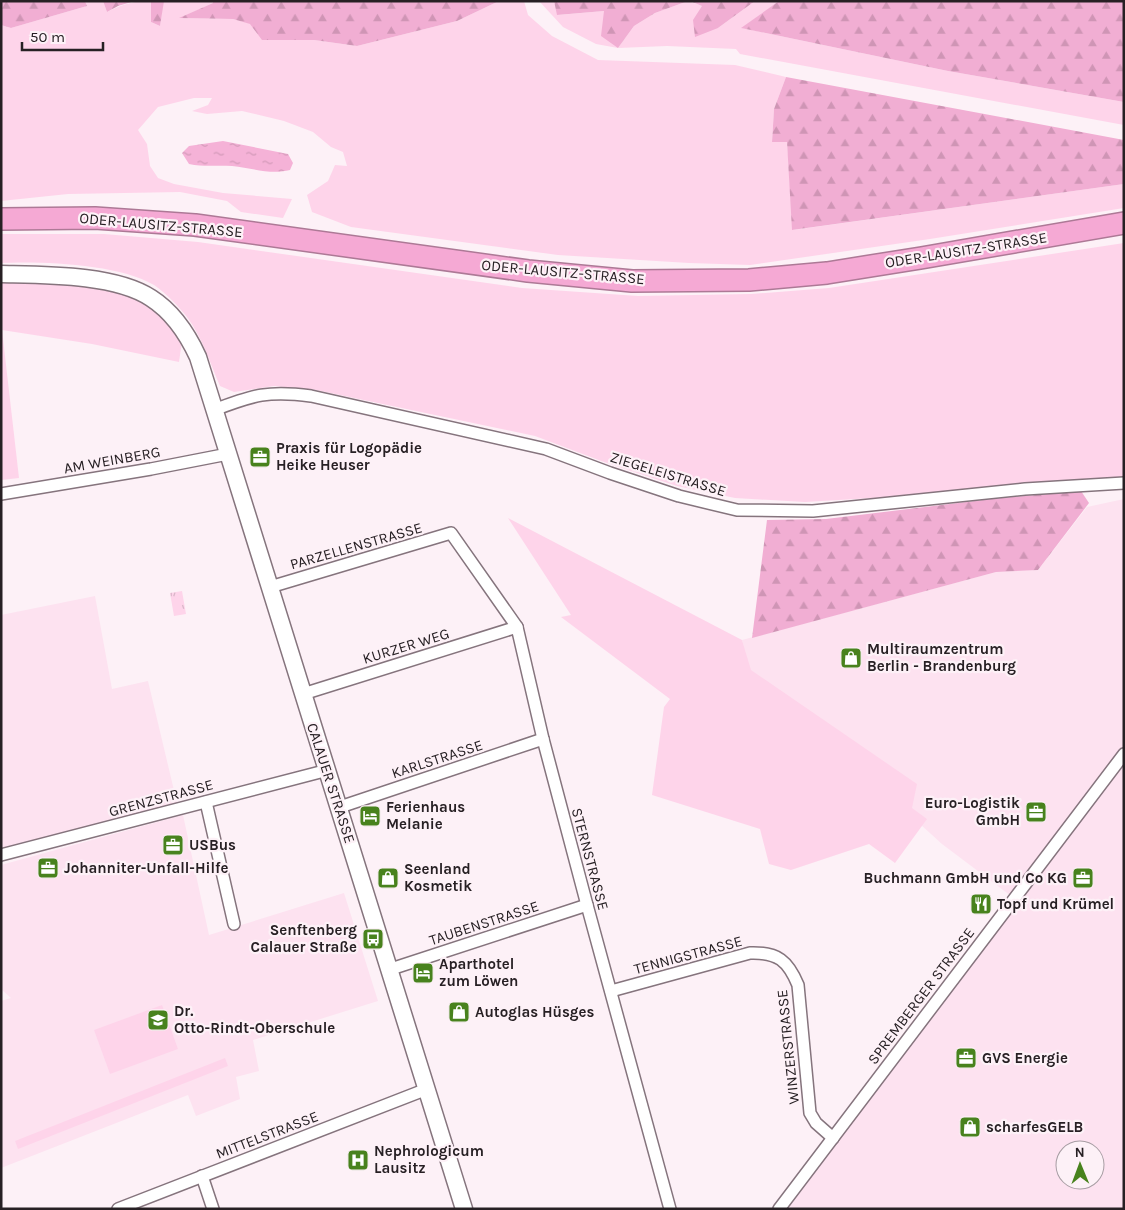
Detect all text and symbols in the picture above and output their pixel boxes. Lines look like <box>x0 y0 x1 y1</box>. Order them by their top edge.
scale bar <box>22 20 104 52</box>
text: 50 m <box>30 28 65 46</box>
street label: ODER-LAUSITZ-STRASSE <box>79 209 243 241</box>
street label: ODER-LAUSITZ-STRASSE <box>884 228 1048 272</box>
street label: ODER-LAUSITZ-STRASSE <box>481 256 645 288</box>
place label: Praxis für Logopädie Heike Heuser <box>276 439 422 474</box>
street label: AM WEINBERG <box>62 443 162 477</box>
office icon: Praxis für Logopädie Heike Heuser <box>248 445 272 469</box>
street label: ZIEGELEISTRASSE <box>608 448 728 500</box>
street label: PARZELLENSTRASSE <box>288 519 424 573</box>
street label: KURZER WEG <box>360 624 452 668</box>
place label: Multiraumzentrum Berlin - Brandenburg <box>867 640 1016 675</box>
shop icon: Multiraumzentrum Berlin - Brandenburg <box>839 646 863 670</box>
street label: CALAUER STRASSE <box>303 721 359 845</box>
street label: KARLSTRASSE <box>389 736 485 782</box>
street label: GRENZSTRASSE <box>107 775 215 821</box>
place label: Euro-Logistik GmbH <box>925 794 1020 829</box>
place label: Ferienhaus Melanie <box>386 798 465 833</box>
office icon: Euro-Logistik GmbH <box>1024 800 1048 824</box>
hotel icon: Ferienhaus Melanie <box>358 804 382 828</box>
street label: STERNSTRASSE <box>568 806 612 912</box>
office icon: USBus <box>161 833 185 857</box>
place label: USBus <box>189 836 236 854</box>
office icon: Johanniter-Unfall-Hilfe <box>36 856 60 880</box>
place label: Johanniter-Unfall-Hilfe <box>64 859 229 877</box>
place label: Seenland Kosmetik <box>404 860 472 895</box>
shop icon: Seenland Kosmetik <box>376 866 400 890</box>
office icon: Buchmann GmbH und Co KG <box>1071 866 1095 890</box>
place label: Buchmann GmbH und Co KG <box>864 869 1067 887</box>
restaurant icon: Topf und Krümel <box>969 892 993 916</box>
place label: Topf und Krümel <box>997 895 1114 913</box>
street label: TAUBENSTRASSE <box>427 897 541 949</box>
place label: Senftenberg Calauer Straße <box>251 921 357 956</box>
street label: SPREMBERGER STRASSE <box>864 924 978 1068</box>
bus stop icon: Senftenberg Calauer Straße <box>361 927 385 951</box>
street label: TENNIGSTRASSE <box>632 932 744 978</box>
place label: Aparthotel zum Löwen <box>439 955 518 990</box>
hotel icon: Aparthotel zum Löwen <box>411 961 435 985</box>
street label: WINZERSTRASSE <box>773 989 803 1105</box>
shop icon: Autoglas Hüsges <box>447 1000 471 1024</box>
place label: Dr. Otto-Rindt-Oberschule <box>174 1002 335 1037</box>
place label: Autoglas Hüsges <box>475 1003 595 1021</box>
school or university icon: Dr. Otto-Rindt-Oberschule <box>146 1008 170 1032</box>
office icon: GVS Energie <box>954 1046 978 1070</box>
place label: GVS Energie <box>982 1049 1068 1067</box>
street label: MITTELSTRASSE <box>213 1107 321 1163</box>
shop icon: scharfesGELB <box>958 1115 982 1139</box>
place label: scharfesGELB <box>986 1118 1083 1136</box>
north arrow <box>1055 1140 1105 1190</box>
place label: Nephrologicum Lausitz <box>374 1142 484 1177</box>
text: N <box>1075 1144 1085 1161</box>
hospital icon: Nephrologicum Lausitz <box>346 1148 370 1172</box>

